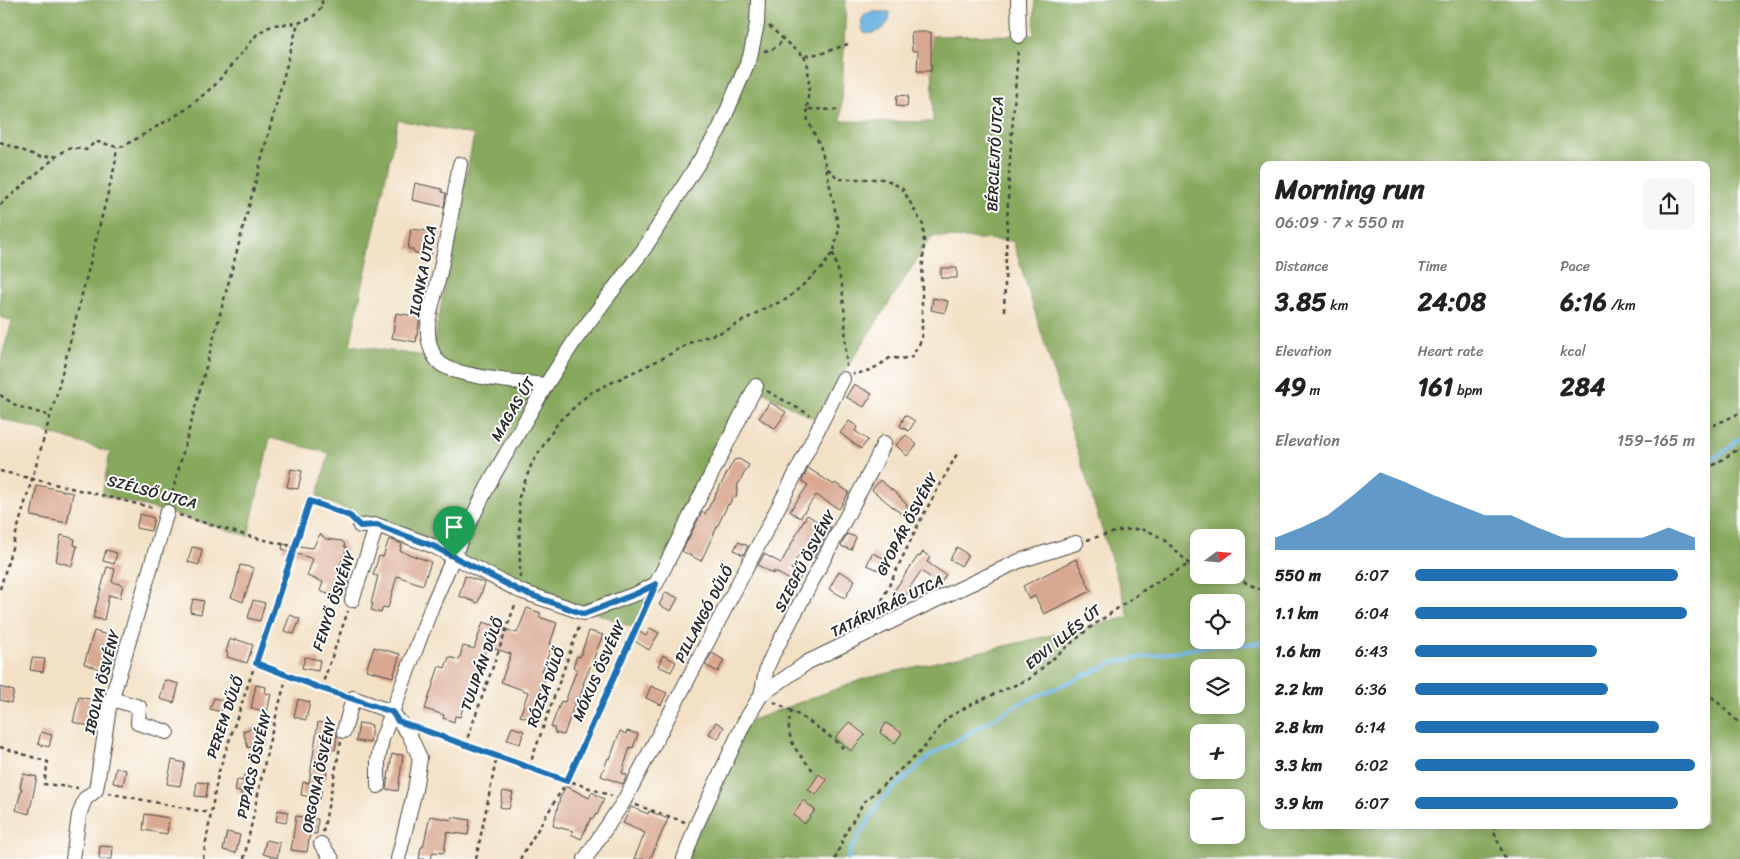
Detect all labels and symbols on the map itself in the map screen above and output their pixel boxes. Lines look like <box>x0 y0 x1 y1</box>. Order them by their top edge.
street label: BÉRCLEJTŐ UTCA <box>979 96 1011 212</box>
street label: ILONKA UTCA <box>401 223 445 320</box>
street label: MAGAS ÚT <box>483 370 543 446</box>
street label: GYOPÁR ÖSVÉNY <box>869 467 946 580</box>
street label: SZÉLSŐ UTCA <box>104 468 200 516</box>
street label: SZEGFŰ ÖSVÉNY <box>767 504 843 617</box>
pin <box>433 506 475 557</box>
north arrow <box>1190 529 1245 584</box>
street label: FENYŐ ÖSVÉNY <box>305 546 364 655</box>
street label: PILLANGÓ DŰLŐ <box>667 560 741 668</box>
street label: TATÁRVIRÁG UTCA <box>826 567 948 645</box>
street label: EDVI ILLÉS ÚT <box>1019 597 1108 676</box>
street label: TULIPÁN DŰLŐ <box>453 613 511 715</box>
street label: MÓKUS ÖSVÉNY <box>565 615 634 726</box>
street label: IBOLYA ÖSVÉNY <box>76 625 128 738</box>
street label: RÓZSA DŰLŐ <box>519 643 573 731</box>
street label: PEREM DŰLŐ <box>199 672 251 762</box>
street label: PIPACS ÖSVÉNY <box>229 706 279 821</box>
street label: ORGONA ÖSVÉNY <box>294 713 344 835</box>

